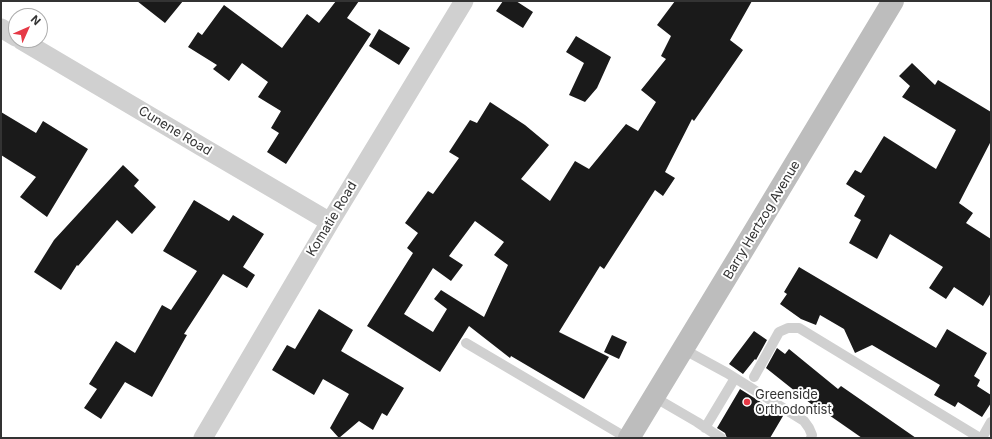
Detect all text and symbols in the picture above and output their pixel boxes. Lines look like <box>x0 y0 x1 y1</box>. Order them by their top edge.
north arrow <box>8 8 48 48</box>
text: N <box>28 12 44 28</box>
street label: Cunene Road <box>136 103 214 159</box>
street label: Barry Hertzog Avenue <box>720 158 804 282</box>
street label: Komatie Road <box>304 179 360 259</box>
place label: Greenside Orthodontist <box>755 387 832 418</box>
marker: Greenside Orthodontist <box>742 397 752 407</box>

